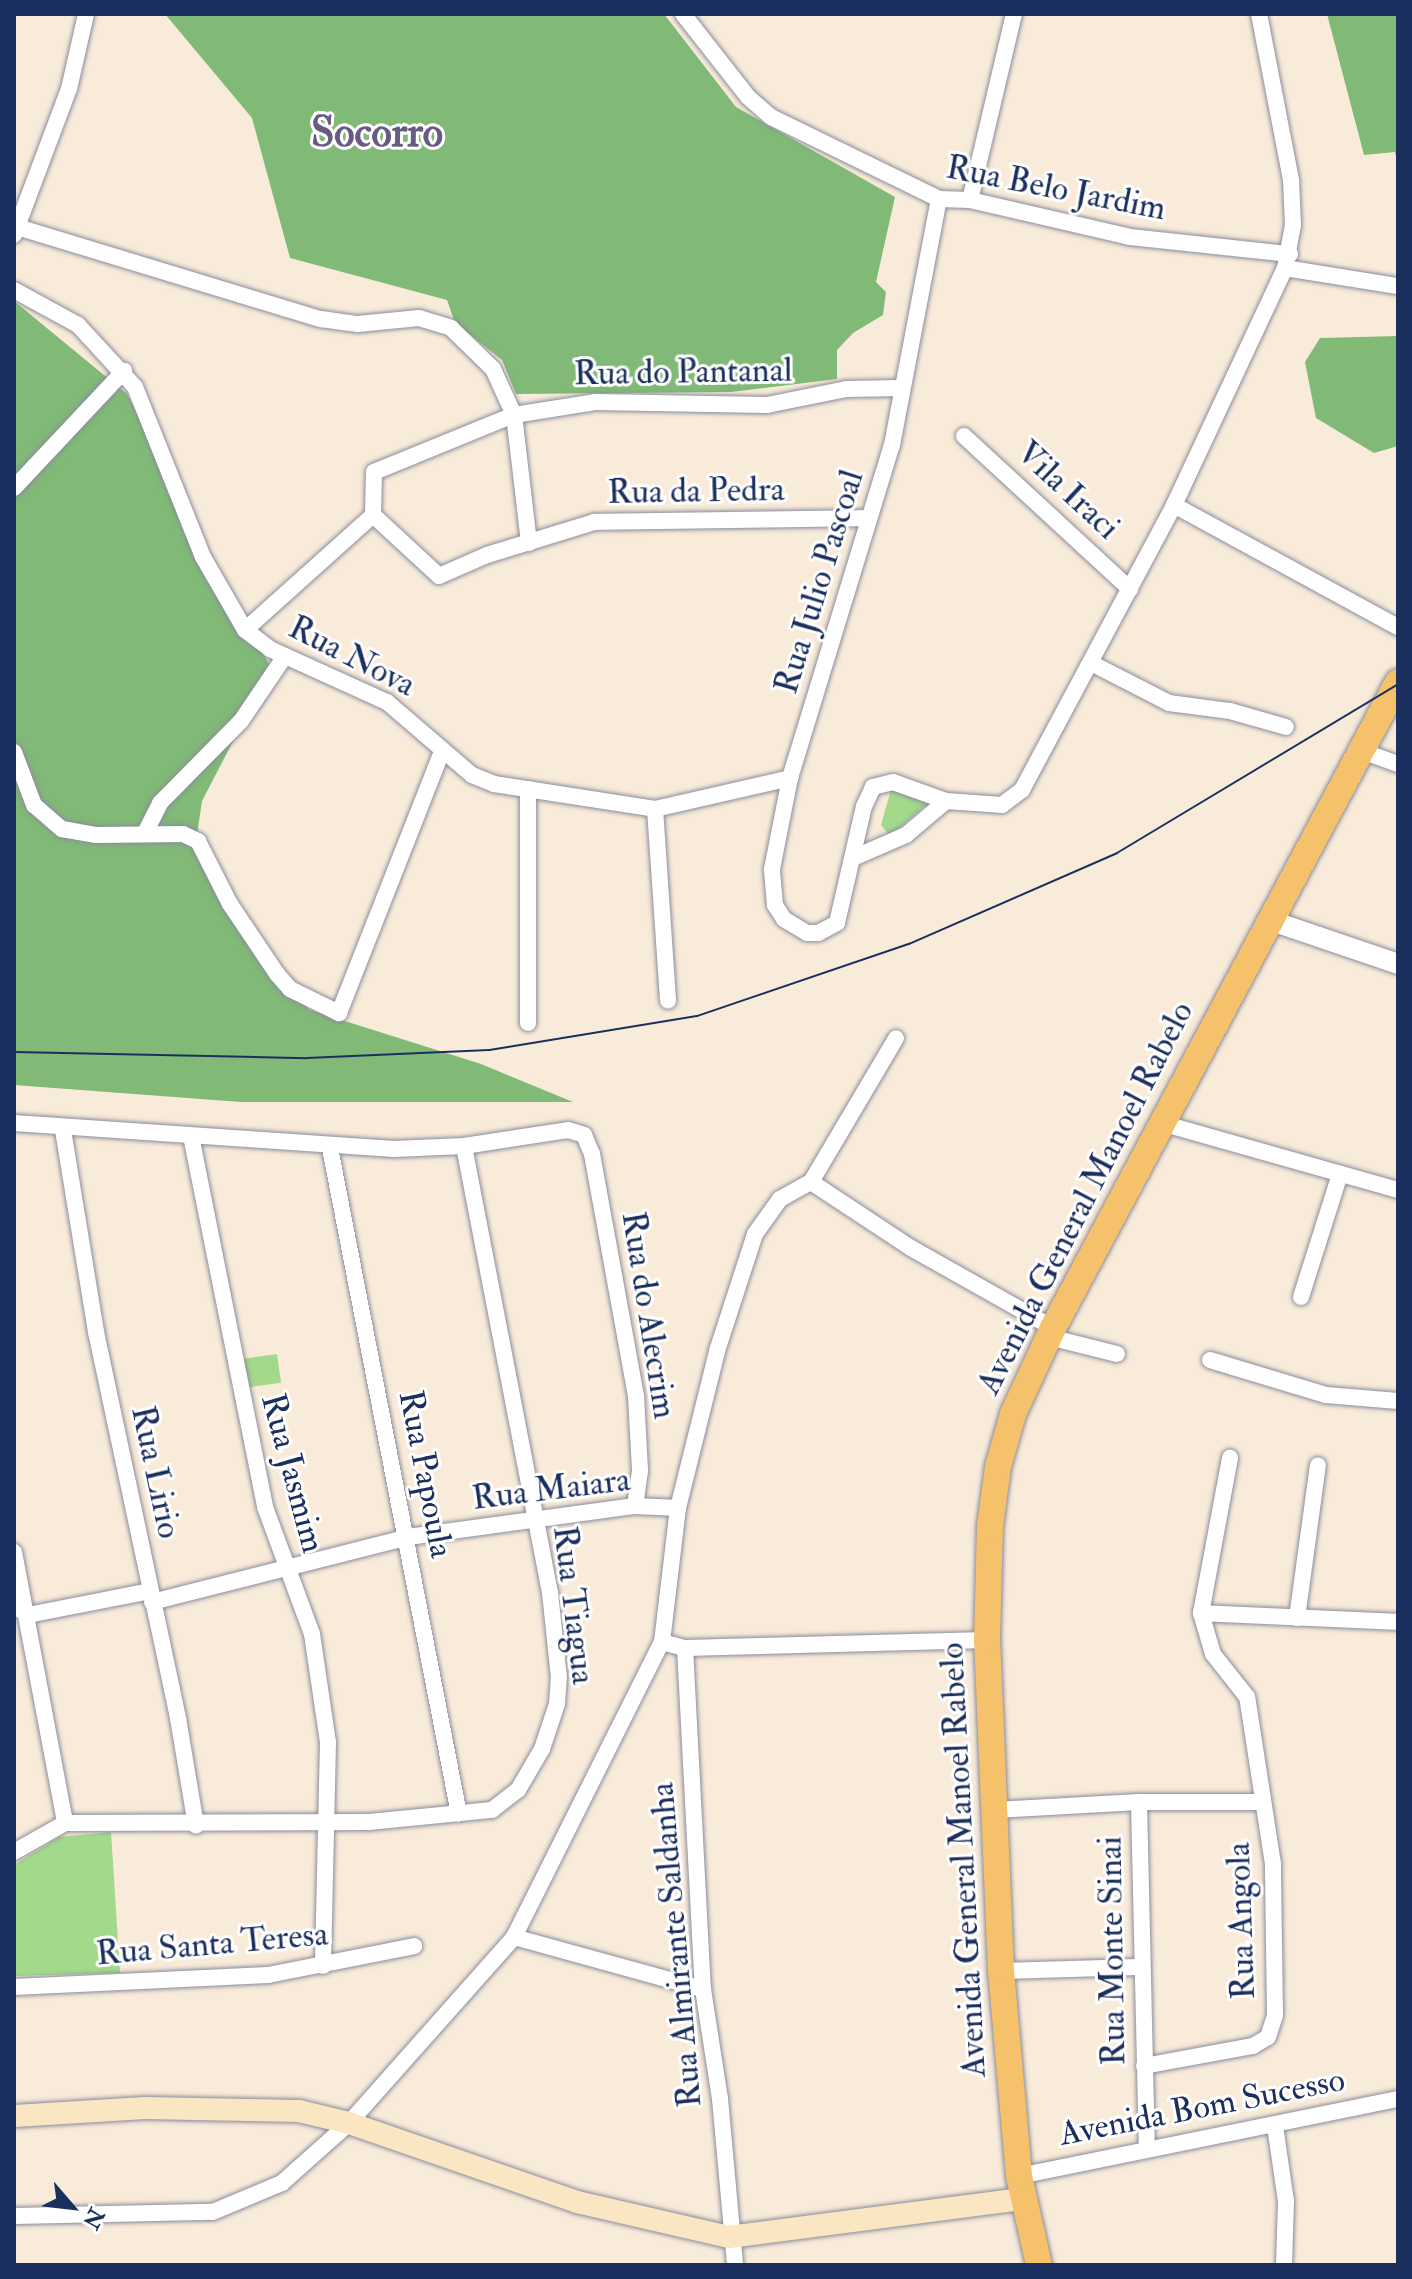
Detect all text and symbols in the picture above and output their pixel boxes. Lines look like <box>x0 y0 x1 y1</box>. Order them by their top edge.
district label: Socorro <box>311 108 443 158</box>
street label: Rua Belo Jardim <box>943 147 1169 229</box>
street label: Rua do Pantanal <box>573 350 793 394</box>
street label: Vila Iraci <box>1008 432 1128 548</box>
street label: Rua Julio Pascoal <box>766 465 872 699</box>
street label: Rua da Pedra <box>607 469 785 513</box>
street label: Rua Nova <box>282 607 422 705</box>
street label: Avenida General Manoel Rabelo <box>968 995 1202 1401</box>
street label: Rua do Alecrim <box>612 1209 686 1421</box>
street label: Rua Papoula <box>390 1387 462 1561</box>
street label: Rua Jasmim <box>252 1389 334 1557</box>
street label: Rua Lirio <box>122 1402 190 1542</box>
street label: Rua Maiara <box>470 1459 632 1519</box>
street label: Rua Tiagua <box>544 1524 604 1686</box>
street label: Avenida General Manoel Rabelo <box>931 1642 995 2078</box>
street label: Rua Almirante Saldanha <box>641 1781 711 2109</box>
street label: Rua Monte Sinai <box>1090 1836 1134 2066</box>
street label: Rua Angola <box>1218 1842 1264 2000</box>
street label: Rua Santa Teresa <box>94 1914 330 1974</box>
street label: Avenida Bom Sucesso <box>1056 2059 1348 2155</box>
north arrow <box>32 2167 112 2247</box>
text: N <box>76 2203 110 2234</box>

